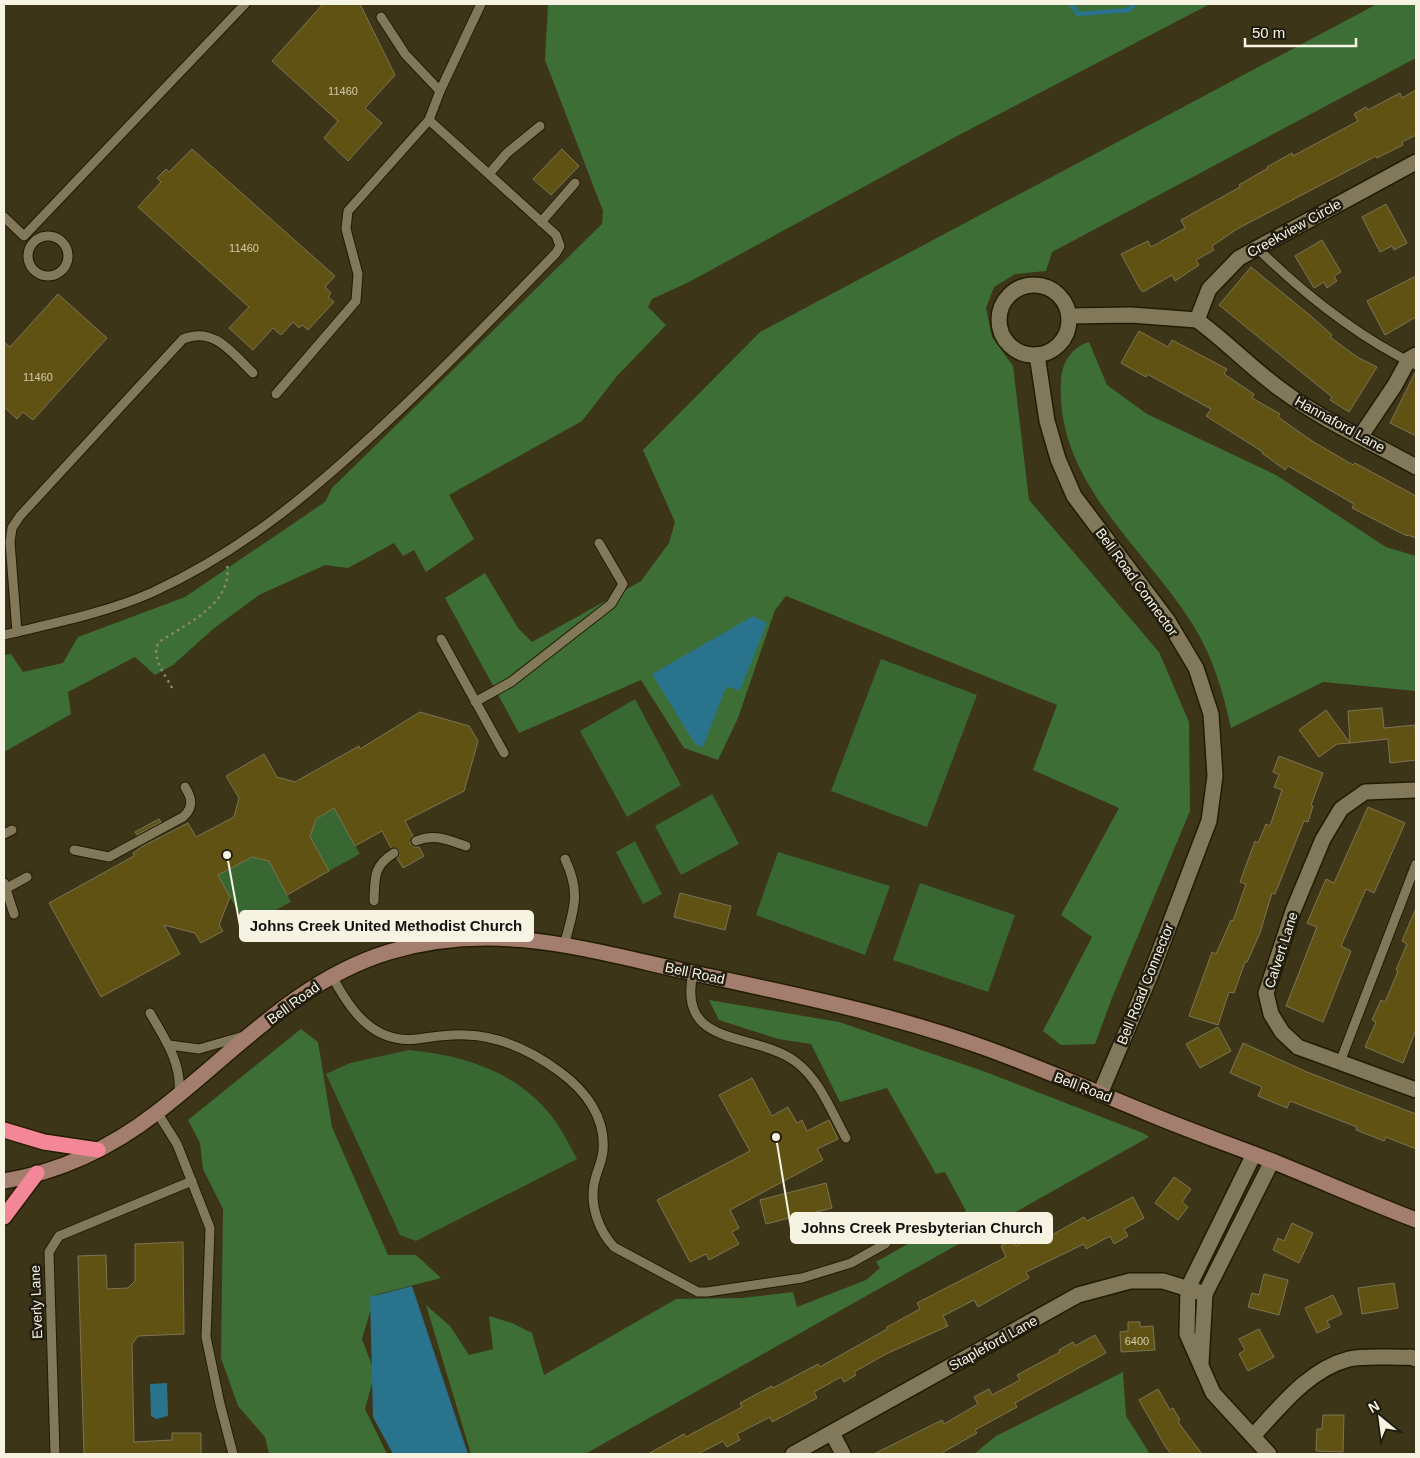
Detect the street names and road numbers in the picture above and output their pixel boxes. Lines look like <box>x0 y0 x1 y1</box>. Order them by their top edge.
street label: Creekview Circle <box>1244 195 1344 260</box>
street label: Hannaford Lane <box>1292 393 1388 455</box>
street label: Bell Road Connector <box>1093 525 1182 639</box>
street label: Calvert Lane <box>1261 910 1301 990</box>
street label: Bell Road Connector <box>1113 921 1177 1047</box>
street label: Bell Road <box>664 959 726 987</box>
street label: Bell Road <box>264 979 322 1027</box>
street label: Bell Road <box>1052 1069 1114 1105</box>
street label: Everly Lane <box>27 1265 45 1339</box>
street label: Stapleford Lane <box>946 1312 1040 1374</box>

